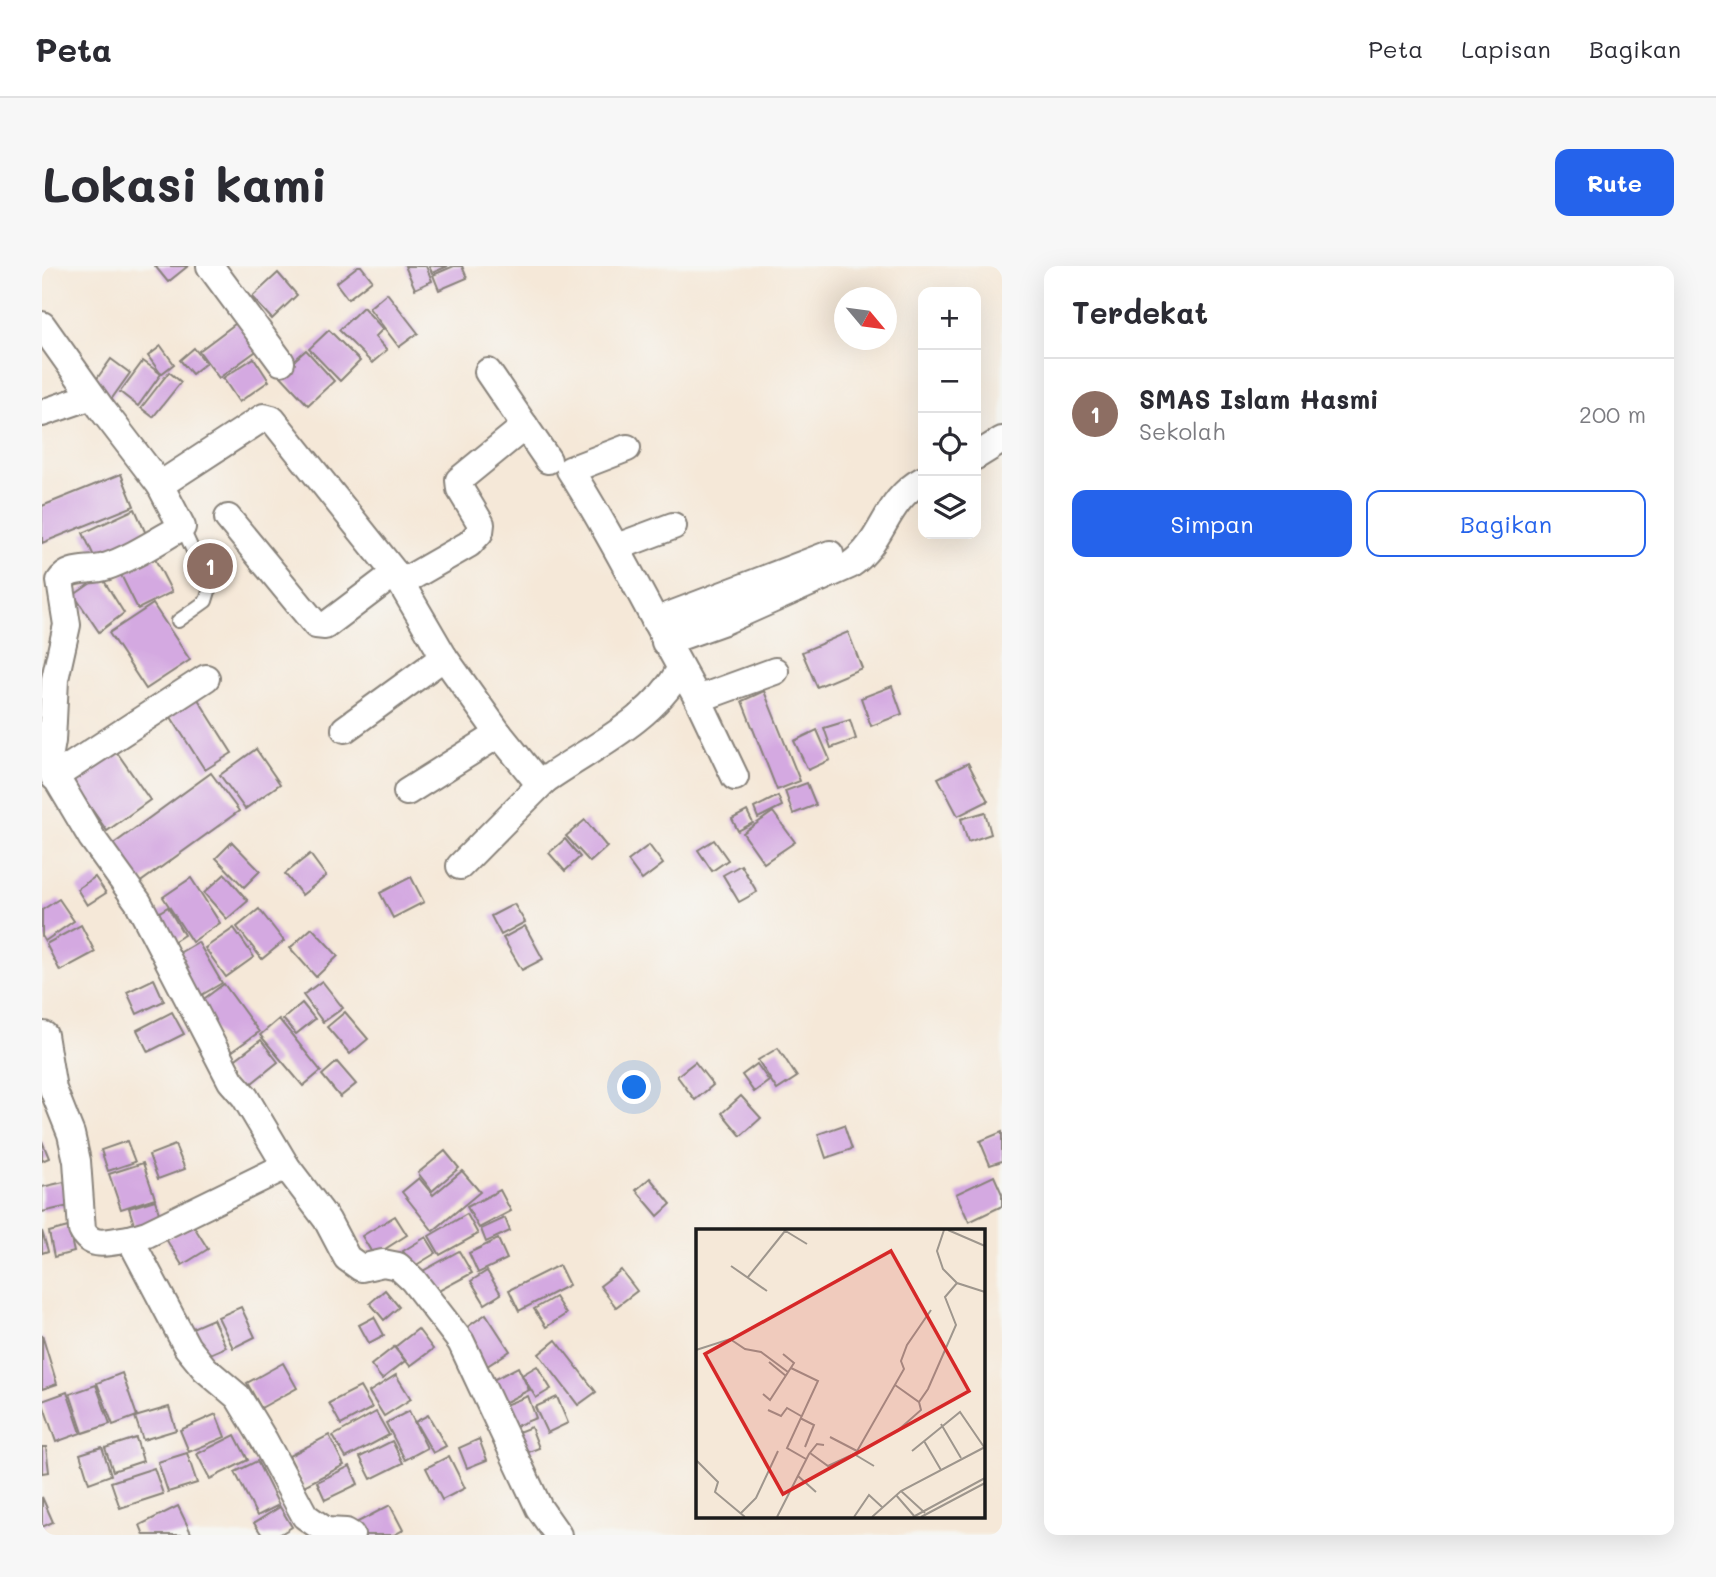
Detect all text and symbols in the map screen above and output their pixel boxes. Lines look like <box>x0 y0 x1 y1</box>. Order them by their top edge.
text: Peta <box>35 27 112 70</box>
text: Peta <box>1368 33 1423 64</box>
text: Lapisan <box>1461 33 1551 64</box>
text: Bagikan <box>1589 33 1681 64</box>
button: Rute <box>1555 149 1674 216</box>
text: Lokasi kami <box>42 151 328 214</box>
north arrow <box>834 287 897 350</box>
map controls <box>918 287 981 539</box>
button: + <box>918 287 981 350</box>
text: Terdekat <box>1072 292 1208 332</box>
button: − <box>918 350 981 413</box>
text: SMAS Islam Hasmi <box>1139 382 1379 416</box>
text: 1 <box>1090 399 1100 429</box>
text: 200 m <box>1579 399 1646 429</box>
button: locate <box>918 413 981 476</box>
text: Sekolah <box>1139 416 1225 446</box>
button: layers <box>918 476 981 539</box>
button: Simpan <box>1072 490 1352 557</box>
button: Bagikan <box>1366 490 1646 557</box>
pin: 1 <box>187 540 233 592</box>
your location <box>617 1070 651 1104</box>
inset map <box>696 1229 984 1518</box>

